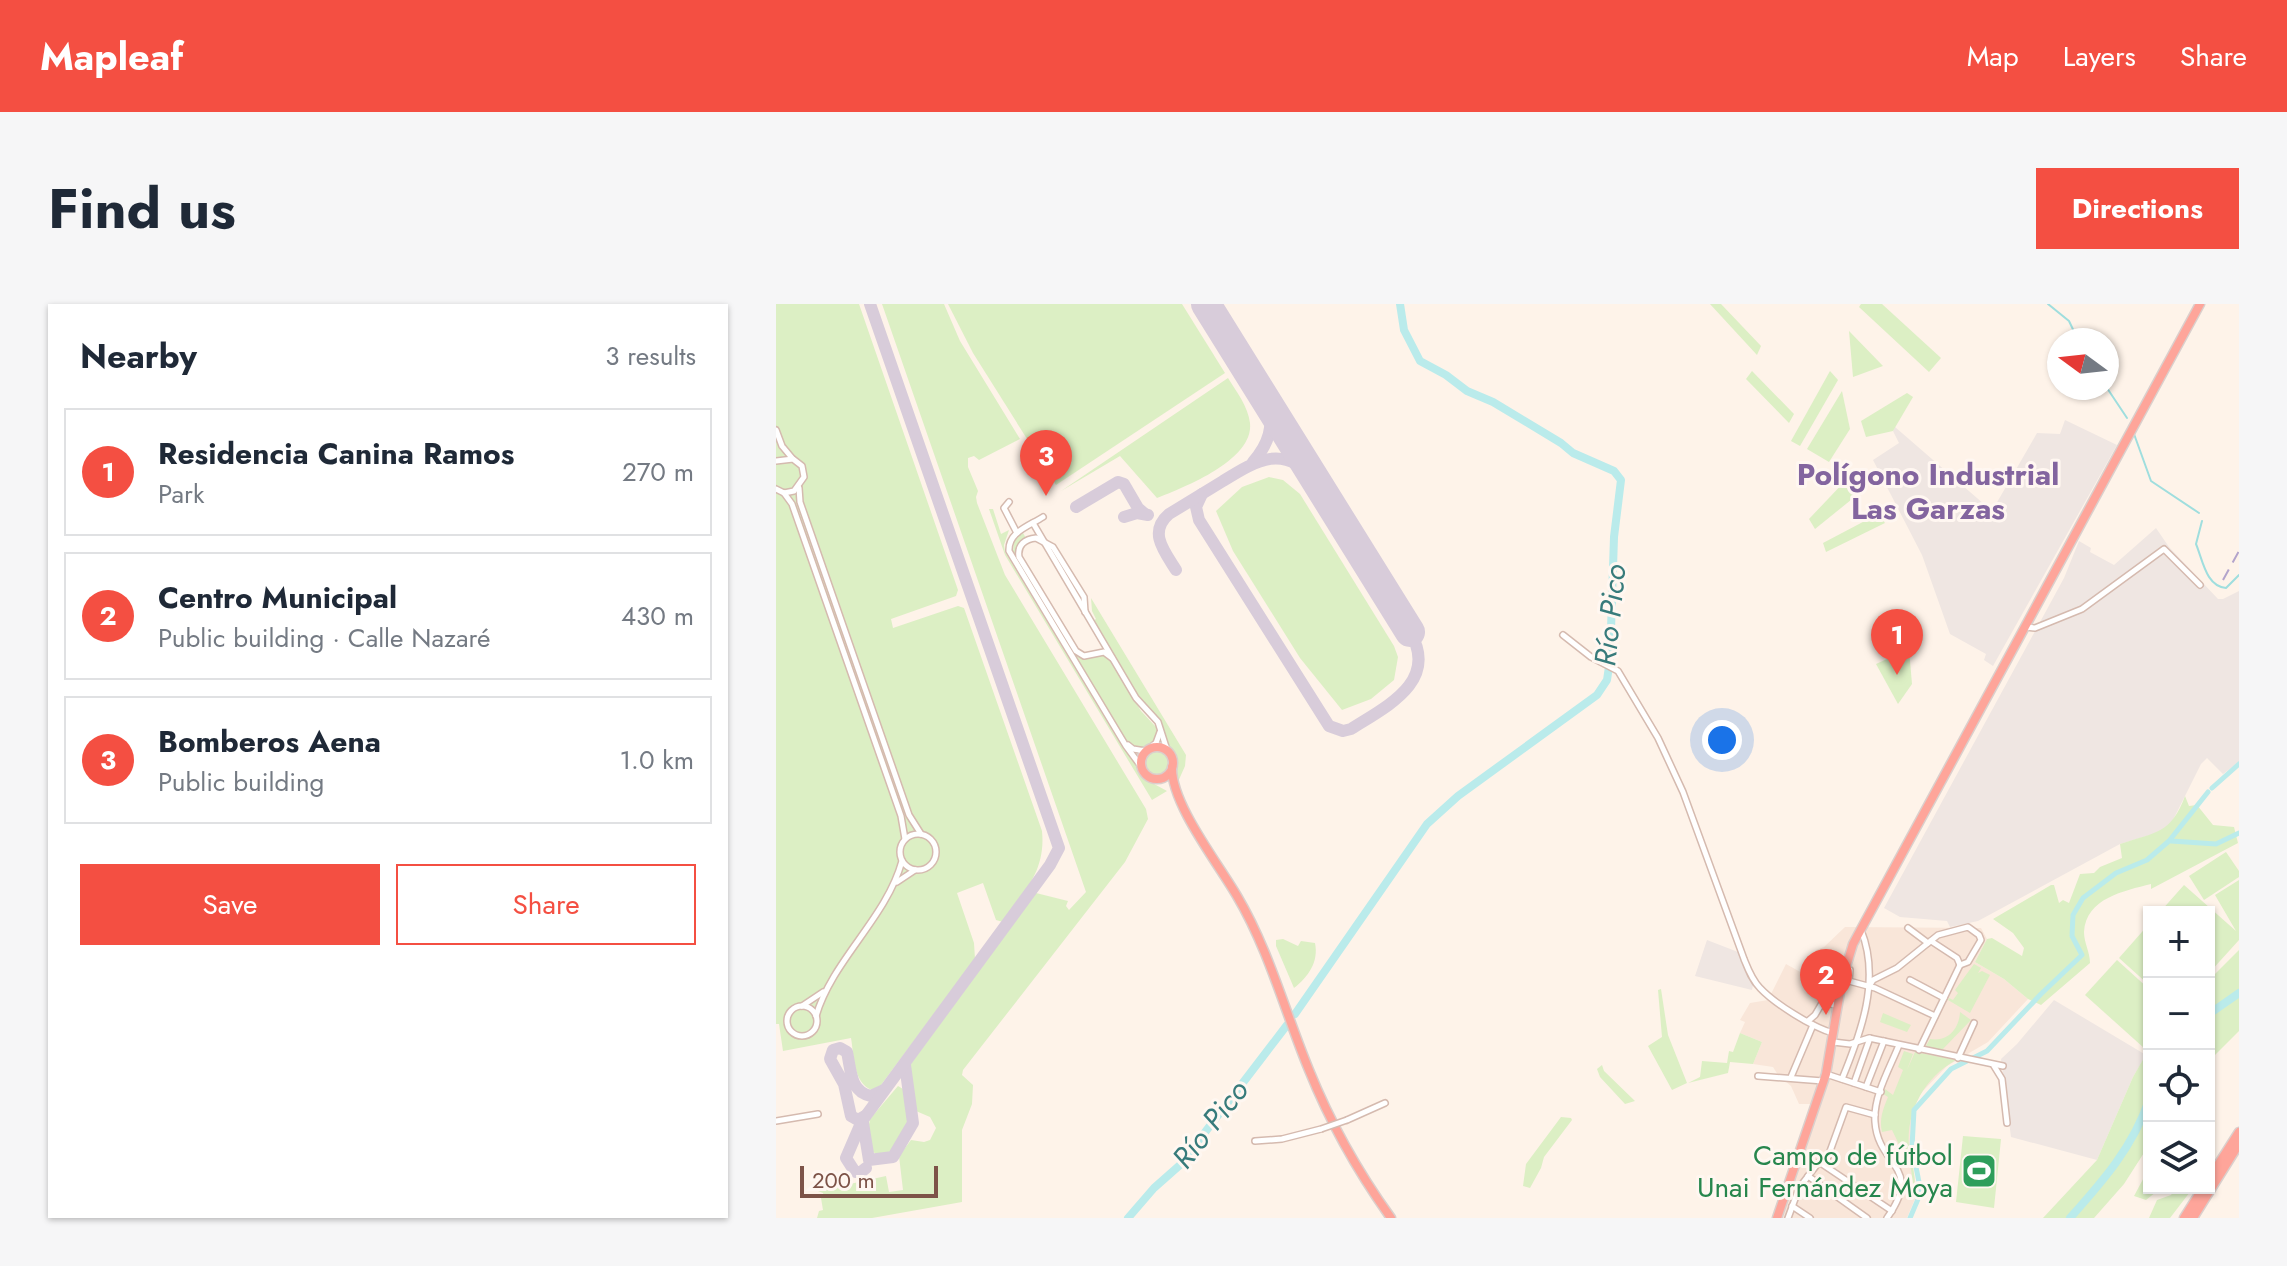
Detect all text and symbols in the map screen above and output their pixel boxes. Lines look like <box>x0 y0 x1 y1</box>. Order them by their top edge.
text: Mapleaf <box>40 29 183 84</box>
text: Map <box>1967 36 2019 77</box>
text: Layers <box>2063 36 2136 77</box>
text: Share <box>2180 36 2247 77</box>
text: Find us <box>48 168 236 249</box>
button: Directions <box>2036 168 2239 249</box>
north arrow <box>2047 328 2119 400</box>
text: Nearby <box>80 332 197 381</box>
text: 3 results <box>605 337 696 375</box>
pin: 3 <box>1020 430 1072 496</box>
text: Residencia Canina Ramos <box>158 432 515 475</box>
text: 1 <box>101 453 115 491</box>
text: 270 m <box>622 453 694 491</box>
district label: Polígono Industrial Las Garzas <box>1797 453 2059 530</box>
text: Park <box>158 475 204 513</box>
water label: Río Pico <box>1583 562 1637 668</box>
text: Centro Municipal <box>158 576 397 619</box>
text: 2 <box>99 597 117 635</box>
text: 430 m <box>621 597 694 635</box>
pin: 1 <box>1871 609 1923 675</box>
text: Public building · Calle Nazaré <box>158 619 490 657</box>
text: Bomberos Aena <box>158 720 381 763</box>
your location <box>1702 720 1742 760</box>
text: 3 <box>100 741 116 779</box>
text: 1.0 km <box>619 741 694 779</box>
text: Public building <box>158 763 324 801</box>
button: Save <box>80 864 380 945</box>
button: Share <box>396 864 696 945</box>
map controls <box>2143 906 2215 1194</box>
button: + <box>2143 906 2215 978</box>
pin: 2 <box>1800 949 1852 1015</box>
button: − <box>2143 978 2215 1050</box>
button: locate <box>2143 1050 2215 1122</box>
water label: Río Pico <box>1162 1070 1258 1177</box>
button: layers <box>2143 1122 2215 1194</box>
place label: Campo de fútbol Unai Fernández Moya <box>1697 1135 1953 1208</box>
sports icon: Campo de fútbol Unai Fernández Moya <box>1960 1152 1998 1190</box>
scale bar <box>800 1162 938 1198</box>
text: 200 m <box>812 1164 875 1196</box>

